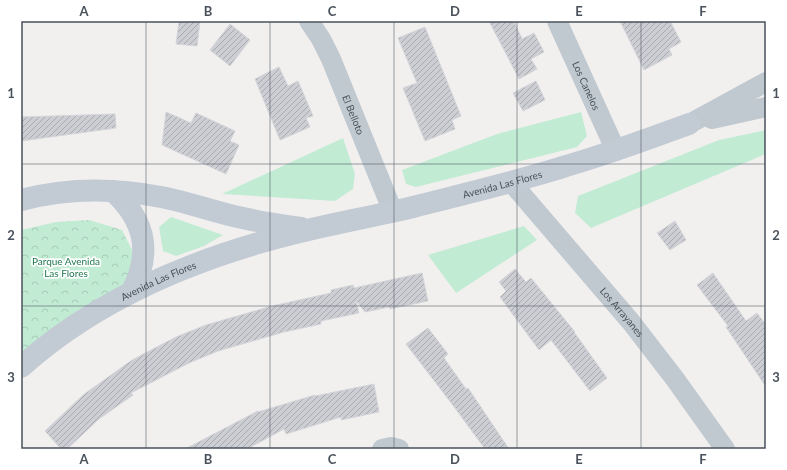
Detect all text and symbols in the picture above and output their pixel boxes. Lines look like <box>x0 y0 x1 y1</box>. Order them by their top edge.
text: A <box>78 3 89 19</box>
text: B <box>204 3 213 19</box>
text: C <box>328 3 337 19</box>
text: D <box>450 3 460 19</box>
text: E <box>575 3 583 19</box>
text: F <box>699 3 707 19</box>
street label: Los Canelos <box>570 59 603 112</box>
text: 1 <box>7 85 15 101</box>
text: 1 <box>772 85 780 101</box>
street label: El Belloto <box>340 93 367 137</box>
street label: Avenida Las Flores <box>461 168 543 200</box>
text: 2 <box>7 227 15 243</box>
text: 2 <box>772 227 780 243</box>
park label: Parque Avenida Las Flores <box>32 255 100 279</box>
street label: Avenida Las Flores <box>119 259 198 303</box>
street label: Los Arrayanes <box>598 285 646 339</box>
text: 3 <box>7 369 15 385</box>
text: 3 <box>772 369 780 385</box>
text: A <box>78 451 89 467</box>
text: B <box>204 451 213 467</box>
text: C <box>328 451 337 467</box>
text: D <box>450 451 460 467</box>
text: E <box>575 451 583 467</box>
text: F <box>699 451 707 467</box>

